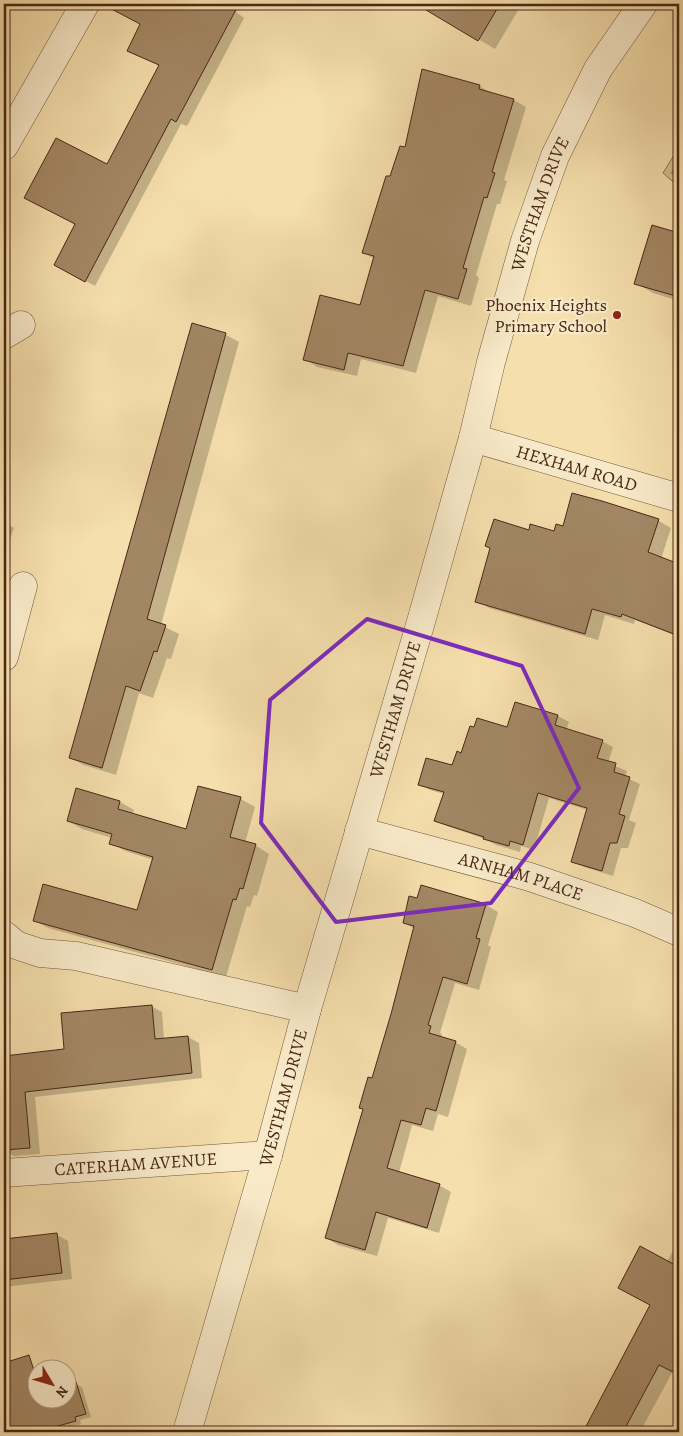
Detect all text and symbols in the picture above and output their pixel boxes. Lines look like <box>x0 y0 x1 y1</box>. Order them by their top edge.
street label: WESTHAM DRIVE <box>505 132 575 275</box>
place label: Phoenix Heights Primary School <box>485 293 608 338</box>
marker: Phoenix Heights Primary School <box>611 309 623 321</box>
street label: HEXHAM ROAD <box>513 439 640 497</box>
street label: WESTHAM DRIVE <box>363 638 427 782</box>
street label: ARNHAM PLACE <box>455 846 586 906</box>
street label: WESTHAM DRIVE <box>253 1026 313 1170</box>
street label: CATERHAM AVENUE <box>54 1147 218 1182</box>
north arrow <box>28 1358 78 1408</box>
text: N <box>51 1382 72 1402</box>

